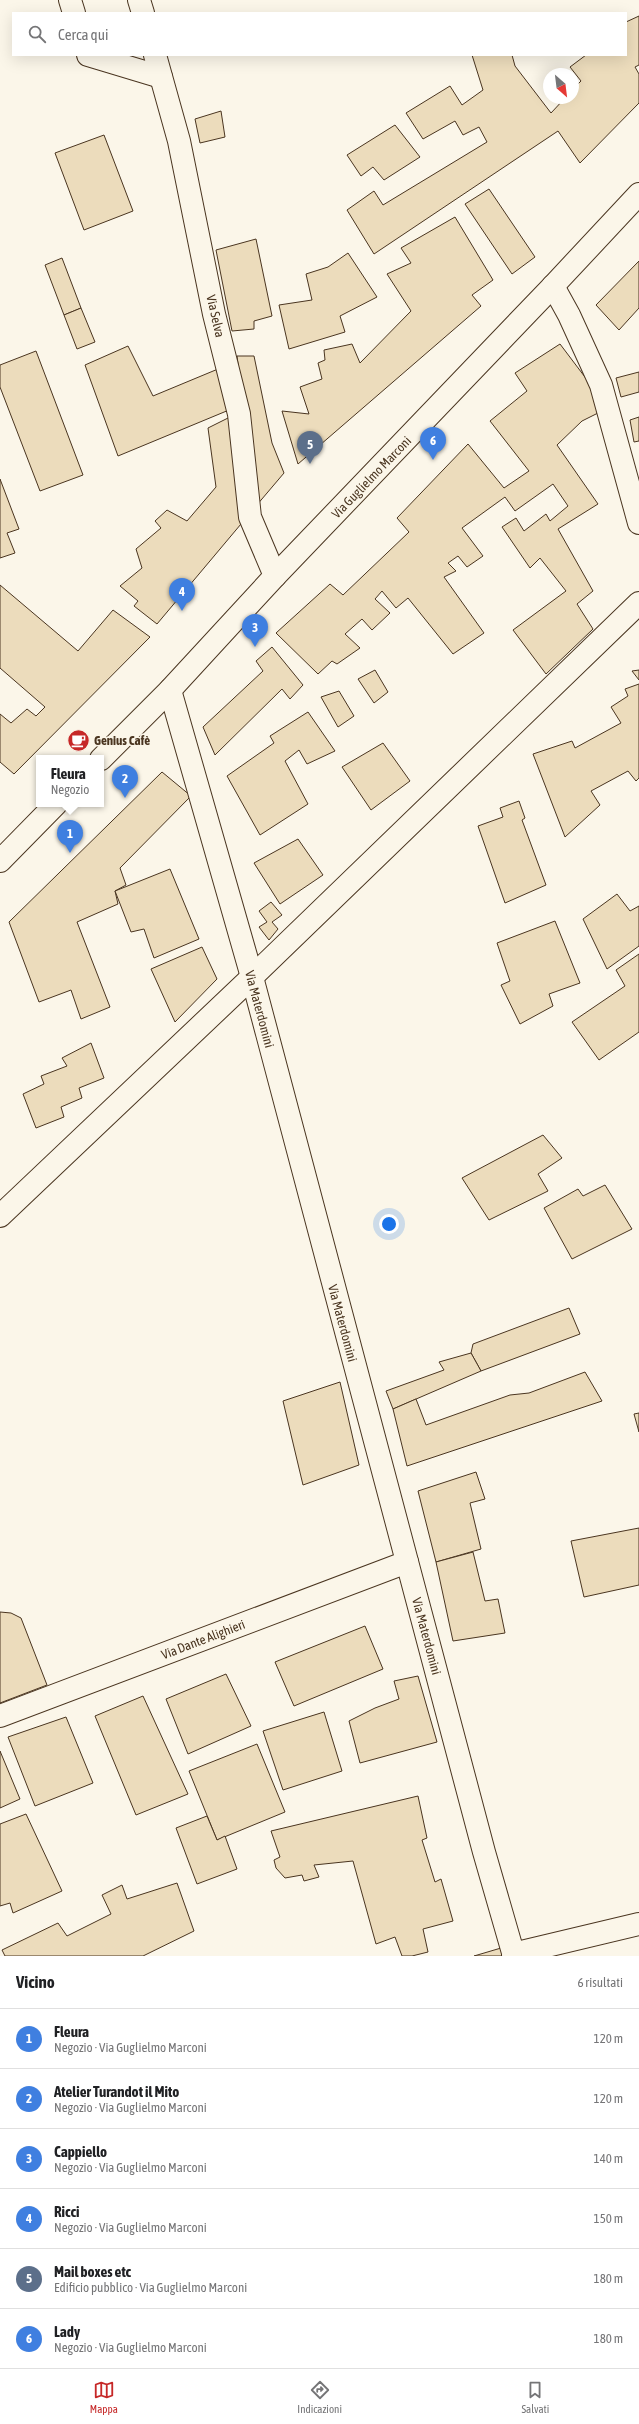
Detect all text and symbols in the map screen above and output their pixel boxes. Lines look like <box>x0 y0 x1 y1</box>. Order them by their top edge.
search box <box>12 12 627 56</box>
icon: search <box>26 23 48 45</box>
text: Cerca qui <box>58 26 108 43</box>
north arrow <box>543 68 579 104</box>
street label: Via Selva <box>203 293 228 339</box>
pin: 6 <box>420 427 446 460</box>
pin: 5 <box>297 431 323 464</box>
street label: Via Guglielmo Marconi <box>329 433 414 521</box>
pin: 4 <box>169 578 195 611</box>
pin: 3 <box>242 614 268 647</box>
cafe icon: Genius Cafè <box>66 727 92 753</box>
place label: Genius Cafè <box>94 733 150 748</box>
popup <box>36 755 104 807</box>
text: Fleura <box>51 765 86 782</box>
pin: 2 <box>112 765 138 798</box>
text: Negozio <box>51 782 89 797</box>
pin: 1 <box>57 820 83 853</box>
street label: Via Materdomini <box>242 969 277 1049</box>
your location <box>379 1214 399 1234</box>
street label: Via Materdomini <box>325 1283 360 1363</box>
street label: Via Materdomini <box>409 1596 444 1676</box>
street label: Via Dante Alighieri <box>159 1617 247 1662</box>
text: Vicino <box>16 1972 55 1992</box>
text: 6 risultati <box>577 1975 623 1990</box>
text: Fleura <box>54 2023 89 2040</box>
text: 1 <box>26 2031 32 2046</box>
text: 120 m <box>594 2031 623 2046</box>
text: Negozio · Via Guglielmo Marconi <box>54 2040 207 2055</box>
text: Atelier Turandot il Mito <box>54 2083 179 2100</box>
text: 2 <box>26 2091 32 2106</box>
text: 120 m <box>594 2091 623 2106</box>
text: Negozio · Via Guglielmo Marconi <box>54 2100 207 2115</box>
text: Cappiello <box>54 2143 107 2160</box>
text: 3 <box>26 2151 32 2166</box>
text: 140 m <box>594 2151 623 2166</box>
text: Negozio · Via Guglielmo Marconi <box>54 2160 207 2175</box>
text: Ricci <box>54 2203 80 2220</box>
text: 4 <box>26 2211 32 2226</box>
text: 150 m <box>594 2211 623 2226</box>
text: Negozio · Via Guglielmo Marconi <box>54 2220 207 2235</box>
text: Mail boxes etc <box>54 2263 131 2280</box>
text: 5 <box>26 2271 32 2286</box>
text: 180 m <box>594 2271 623 2286</box>
text: Edificio pubblico · Via Guglielmo Marconi <box>54 2280 247 2295</box>
text: Lady <box>54 2323 80 2340</box>
text: 6 <box>26 2331 32 2346</box>
text: 180 m <box>594 2331 623 2346</box>
text: Negozio · Via Guglielmo Marconi <box>54 2340 207 2355</box>
tab: Mappa <box>90 2379 118 2415</box>
tab: Indicazioni <box>297 2379 342 2415</box>
tab: Salvati <box>521 2379 549 2415</box>

